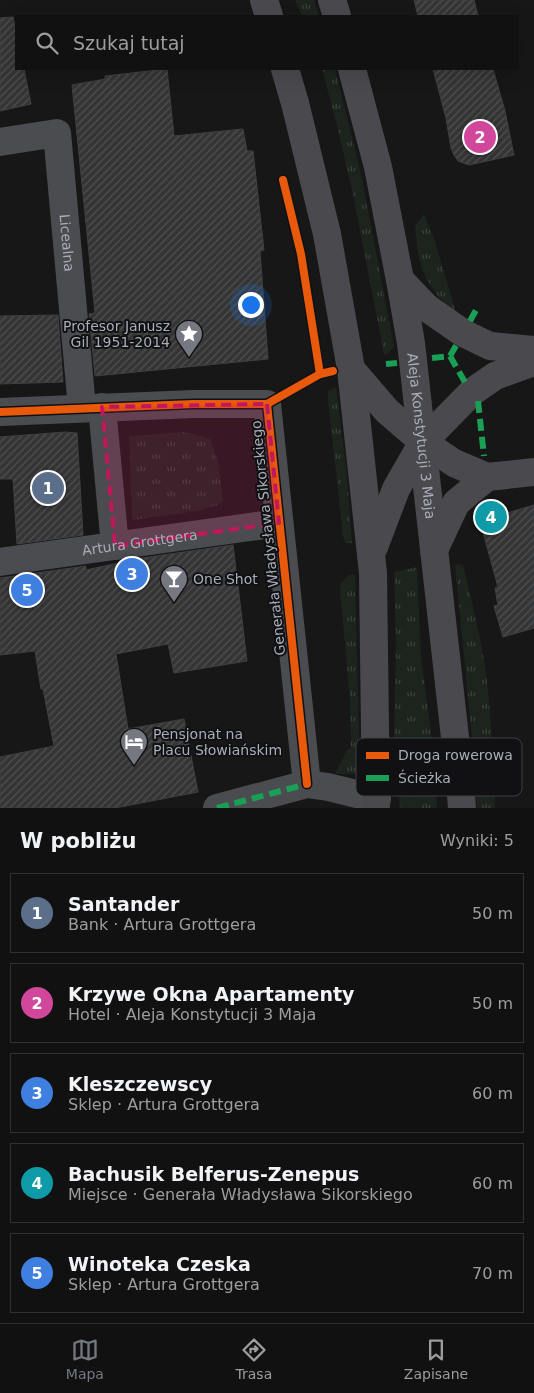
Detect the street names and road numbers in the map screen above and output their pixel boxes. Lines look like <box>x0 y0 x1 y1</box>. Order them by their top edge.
street label: Licealna <box>56 213 78 272</box>
street label: Aleja Konstytucji 3 Maja <box>404 352 439 520</box>
street label: Generała Władysława Sikorskiego <box>248 420 288 656</box>
street label: Artura Grottgera <box>81 527 198 558</box>

